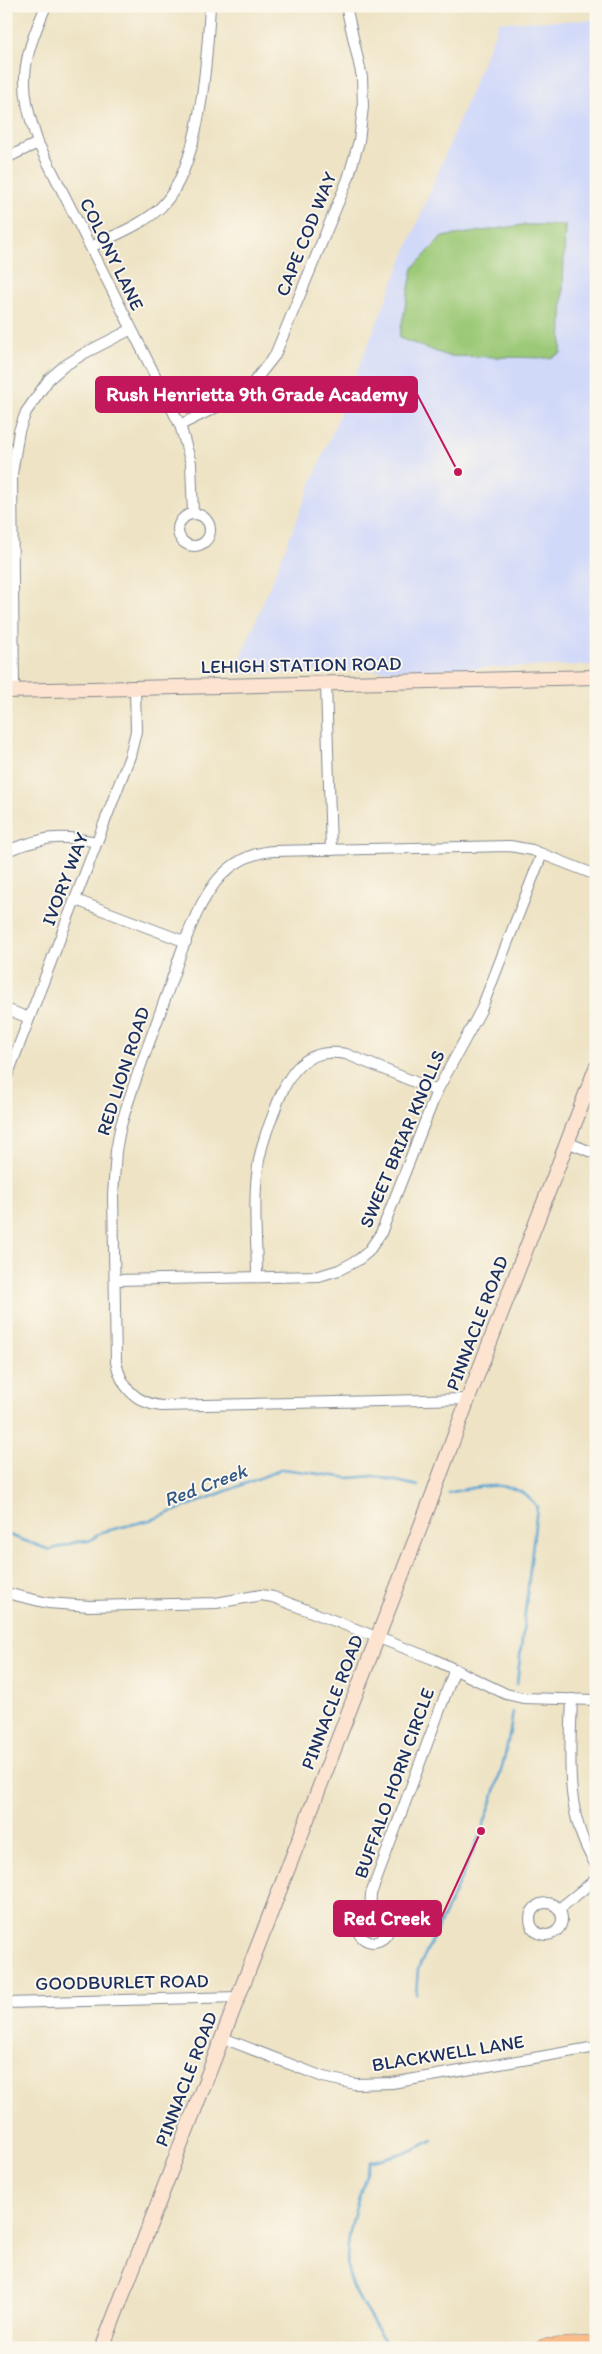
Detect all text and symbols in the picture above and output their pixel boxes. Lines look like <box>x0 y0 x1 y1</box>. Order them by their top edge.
street label: CAPE COD WAY <box>271 168 341 300</box>
street label: COLONY LANE <box>75 194 149 314</box>
callout: Rush Henrietta 9th Grade Academy <box>96 377 417 412</box>
text: Rush Henrietta 9th Grade Academy <box>106 382 408 407</box>
street label: LEHIGH STATION ROAD <box>200 652 402 678</box>
street label: IVORY WAY <box>37 829 93 929</box>
street label: RED LION ROAD <box>91 1004 155 1138</box>
street label: SWEET BRIAR KNOLLS <box>354 1047 450 1231</box>
street label: PINNACLE ROAD <box>441 1252 513 1394</box>
water label: Red Creek <box>160 1458 251 1512</box>
street label: PINNACLE ROAD <box>296 1631 368 1773</box>
street label: BUFFALO HORN CIRCLE <box>349 1685 439 1881</box>
callout: Red Creek <box>334 1901 441 1936</box>
text: Red Creek <box>344 1906 431 1930</box>
street label: GOODBURLET ROAD <box>35 1969 209 1995</box>
street label: PINNACLE ROAD <box>150 2008 222 2150</box>
street label: BLACKWELL LANE <box>370 2030 526 2076</box>

